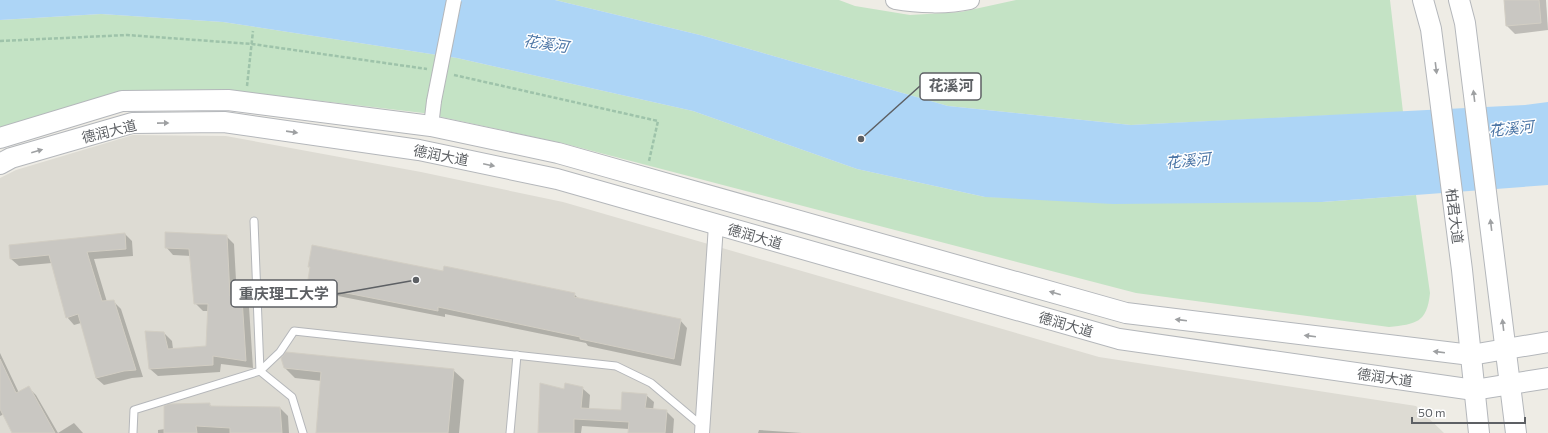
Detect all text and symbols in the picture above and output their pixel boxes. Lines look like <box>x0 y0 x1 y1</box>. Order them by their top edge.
water label: 花溪河 <box>522 31 573 56</box>
one-way arrow <box>1433 62 1439 74</box>
callout: 花溪河 <box>920 73 981 100</box>
text: 花溪河 <box>928 76 974 94</box>
one-way arrow <box>1471 90 1477 102</box>
street label: 德润大道 <box>80 116 138 146</box>
water label: 花溪河 <box>1488 116 1537 139</box>
one-way arrow <box>157 120 170 126</box>
one-way arrow <box>286 129 298 135</box>
street label: 德润大道 <box>412 141 470 169</box>
one-way arrow <box>31 148 43 154</box>
water label: 花溪河 <box>1165 148 1214 171</box>
one-way arrow <box>483 162 495 168</box>
street label: 柏君大道 <box>1443 187 1467 245</box>
one-way arrow <box>1487 219 1494 231</box>
street label: 德润大道 <box>726 220 784 252</box>
callout: 重庆理工大学 <box>231 280 337 307</box>
text: 重庆理工大学 <box>239 284 329 302</box>
one-way arrow <box>1048 290 1060 296</box>
street label: 德润大道 <box>1037 308 1095 340</box>
one-way arrow <box>1175 317 1187 323</box>
one-way arrow <box>1500 319 1506 331</box>
one-way arrow <box>1304 333 1316 339</box>
one-way arrow <box>1433 349 1445 355</box>
street label: 德润大道 <box>1356 365 1414 389</box>
scale bar <box>1412 399 1525 425</box>
text: 50 m <box>1418 405 1446 419</box>

